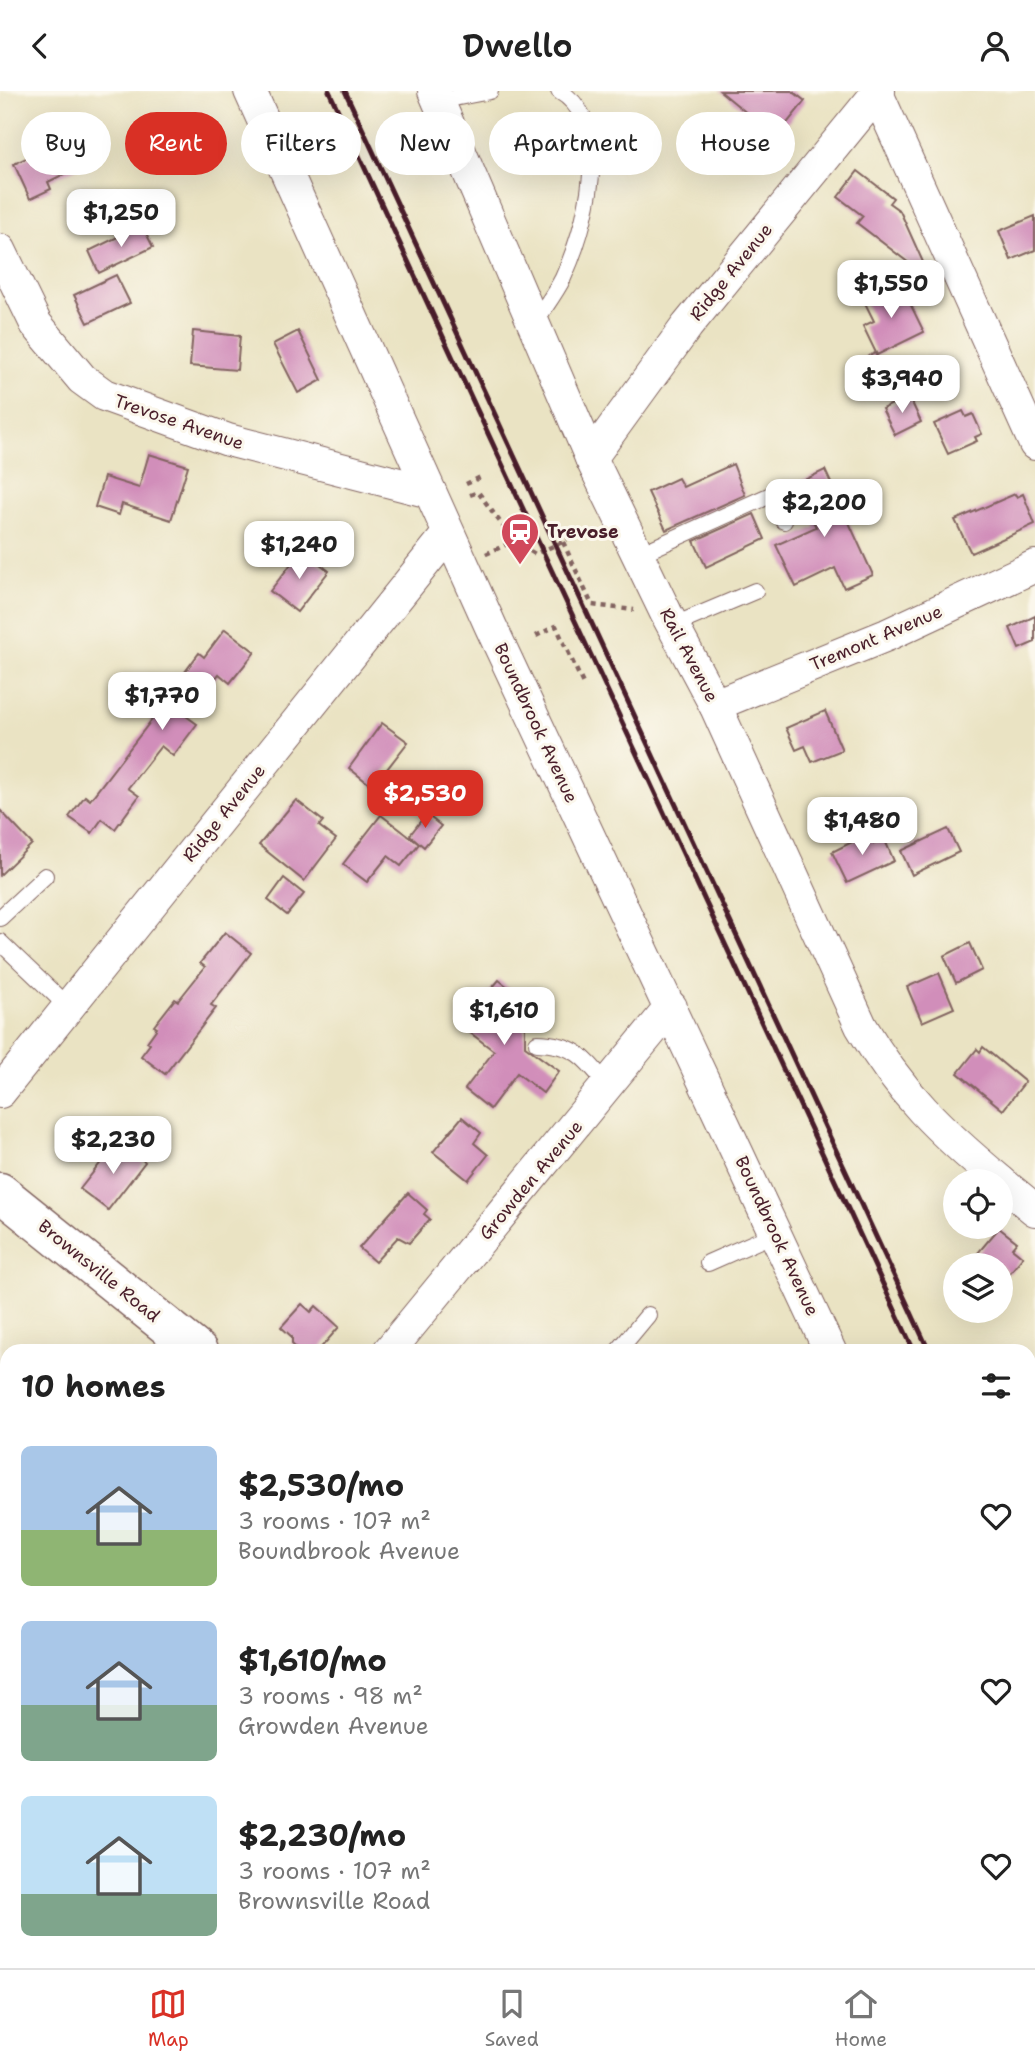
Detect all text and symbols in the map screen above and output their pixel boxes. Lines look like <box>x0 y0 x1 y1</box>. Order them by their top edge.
text: Dwello <box>462 24 573 67</box>
icon: back <box>21 27 59 65</box>
icon: person <box>976 27 1014 65</box>
chip: Buy <box>21 112 111 175</box>
chip: Rent <box>125 112 227 175</box>
chip: Filters <box>241 112 361 175</box>
chip: New <box>375 112 475 175</box>
chip: Apartment <box>489 112 662 175</box>
chip: House <box>676 112 795 175</box>
pin: $1,250 <box>64 190 178 249</box>
text: $1,250 <box>83 197 159 227</box>
street label: Ridge Avenue <box>684 218 778 326</box>
pin: $1,550 <box>834 261 948 320</box>
text: $1,550 <box>853 268 929 298</box>
pin: $3,940 <box>845 355 959 415</box>
text: $3,940 <box>861 363 943 393</box>
street label: Trevose Avenue <box>111 389 247 455</box>
pin: $2,200 <box>767 479 881 539</box>
text: $2,200 <box>781 487 867 517</box>
station icon: Trevose <box>499 511 541 566</box>
place label: Trevose <box>547 520 619 544</box>
pin: $1,240 <box>242 521 356 581</box>
text: $1,240 <box>260 529 338 559</box>
street label: Tremont Avenue <box>806 599 946 677</box>
street label: Rail Avenue <box>654 604 724 706</box>
street label: Boundbrook Avenue <box>488 639 584 807</box>
pin: $1,770 <box>105 673 219 732</box>
text: $1,770 <box>124 680 200 710</box>
street label: Ridge Avenue <box>177 759 271 867</box>
pin: $2,530 <box>368 771 482 830</box>
text: $2,530 <box>383 778 467 808</box>
pin: $1,480 <box>805 797 919 857</box>
text: $1,480 <box>823 805 901 835</box>
pin: $1,610 <box>447 988 561 1047</box>
text: $1,610 <box>469 995 539 1025</box>
street label: Growden Avenue <box>474 1115 588 1245</box>
pin: $2,230 <box>56 1117 170 1176</box>
text: $2,230 <box>70 1124 156 1154</box>
street label: Boundbrook Avenue <box>729 1152 825 1320</box>
map controls <box>943 1169 1013 1323</box>
button: locate <box>943 1169 1013 1239</box>
street label: Brownsville Road <box>33 1214 165 1328</box>
button: layers <box>943 1253 1013 1323</box>
text: 10 homes <box>21 1366 166 1407</box>
icon: filters <box>977 1367 1015 1405</box>
text: $2,530/mo <box>238 1465 404 1506</box>
icon: home <box>77 1474 161 1558</box>
icon: heart <box>977 1497 1015 1535</box>
text: 3 rooms · 107 m² <box>238 1506 431 1536</box>
text: Boundbrook Avenue <box>238 1536 460 1566</box>
text: $1,610/mo <box>238 1640 387 1681</box>
icon: home <box>77 1649 161 1733</box>
icon: heart <box>977 1672 1015 1710</box>
text: 3 rooms · 98 m² <box>238 1681 423 1711</box>
text: Growden Avenue <box>238 1711 429 1741</box>
text: $2,230/mo <box>238 1815 406 1856</box>
icon: home <box>77 1824 161 1908</box>
icon: heart <box>977 1847 1015 1885</box>
text: 3 rooms · 107 m² <box>238 1856 431 1886</box>
text: Brownsville Road <box>238 1886 430 1916</box>
tab: Map <box>148 1985 189 2052</box>
tab: Saved <box>485 1985 539 2052</box>
tab: Home <box>835 1985 887 2052</box>

